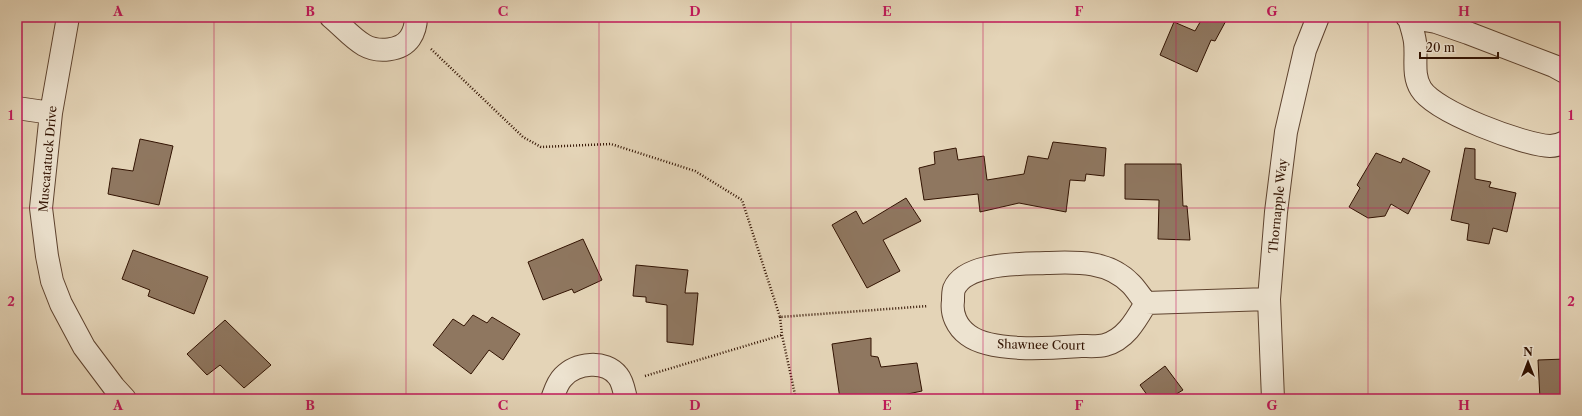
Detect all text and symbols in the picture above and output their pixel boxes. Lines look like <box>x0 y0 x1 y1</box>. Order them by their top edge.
text: A <box>112 3 124 19</box>
text: B <box>305 3 315 19</box>
text: C <box>498 3 508 19</box>
text: D <box>689 3 701 19</box>
text: E <box>882 3 892 19</box>
text: F <box>1075 3 1084 19</box>
text: G <box>1266 3 1278 19</box>
text: H <box>1458 3 1470 19</box>
scale bar <box>1420 34 1498 60</box>
text: 20 m <box>1426 40 1455 55</box>
street label: Muscatatuck Drive <box>35 105 60 213</box>
text: 1 <box>8 107 14 123</box>
text: 1 <box>1568 107 1574 123</box>
street label: Thornapple Way <box>1265 157 1290 254</box>
text: 2 <box>7 293 15 309</box>
text: 2 <box>1567 293 1575 309</box>
street label: Shawnee Court <box>997 336 1086 353</box>
north arrow <box>1508 342 1548 382</box>
text: N <box>1523 345 1533 359</box>
text: A <box>112 397 124 413</box>
text: B <box>305 397 315 413</box>
text: C <box>498 397 508 413</box>
text: D <box>689 397 701 413</box>
text: E <box>882 397 892 413</box>
text: F <box>1075 397 1084 413</box>
text: G <box>1266 397 1278 413</box>
text: H <box>1458 397 1470 413</box>

